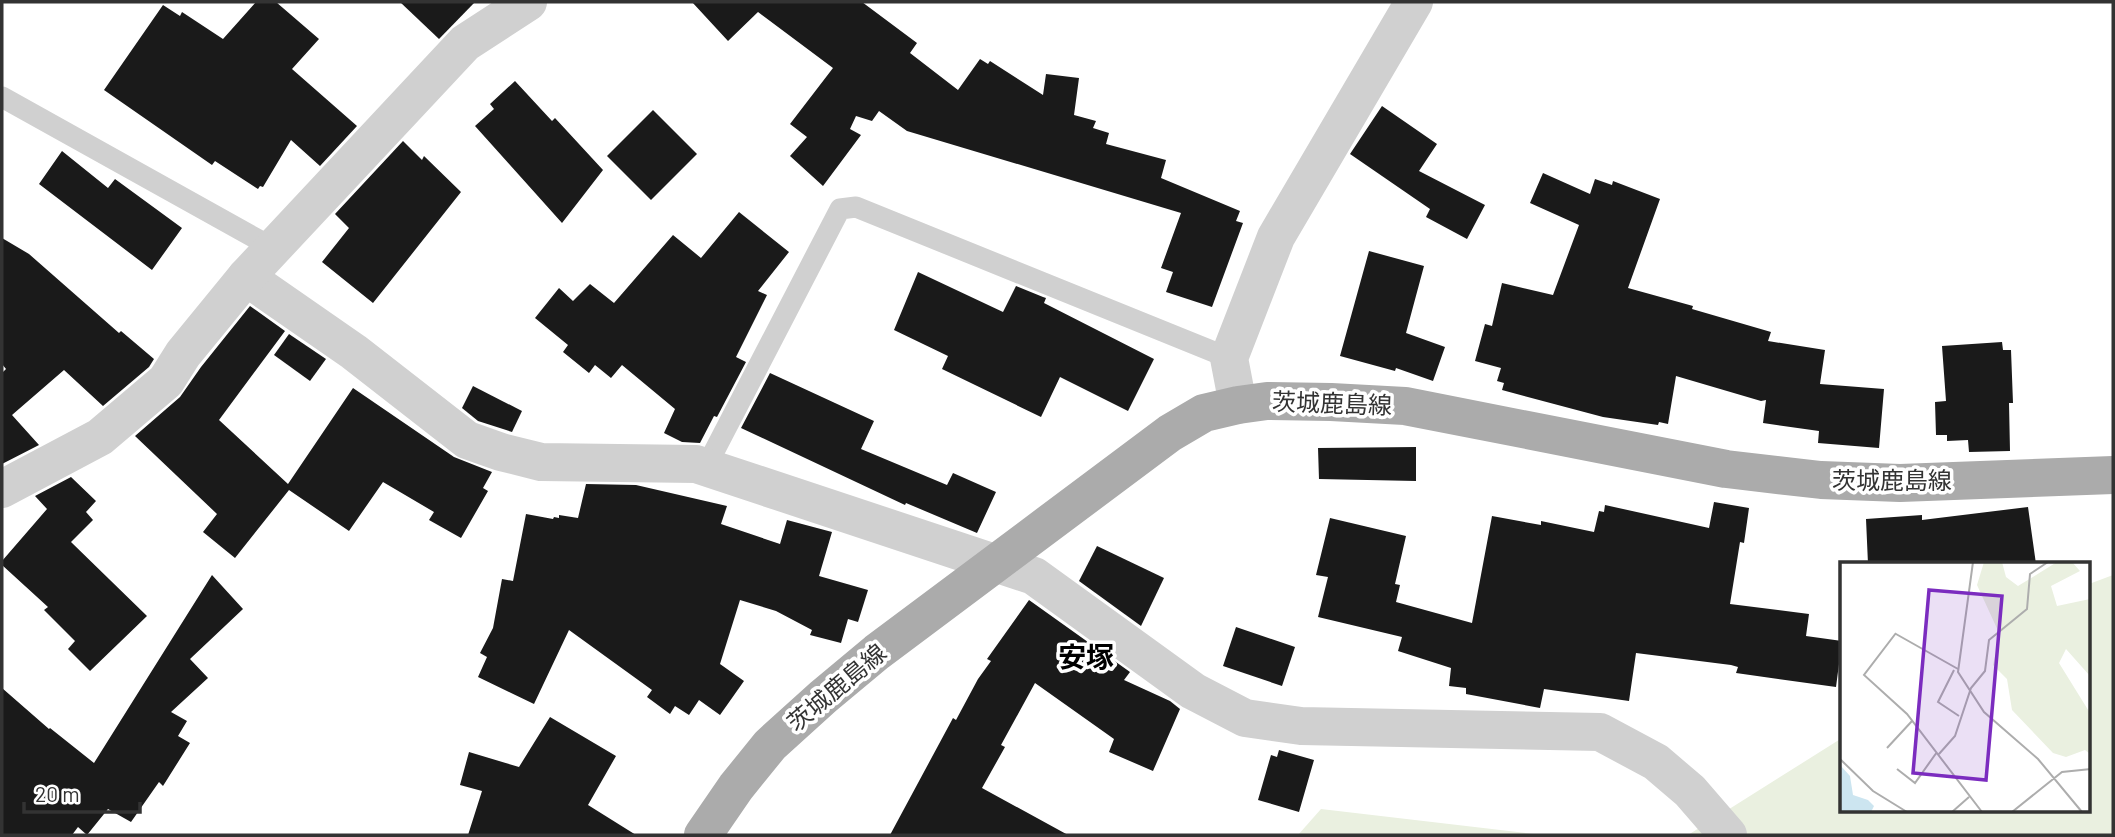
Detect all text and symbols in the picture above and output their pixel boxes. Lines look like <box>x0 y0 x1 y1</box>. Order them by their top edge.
street label: 茨城鹿島線 <box>1272 386 1393 419</box>
street label: 茨城鹿島線 <box>1832 465 1952 494</box>
inset map <box>1840 562 2090 812</box>
street label: 茨城鹿島線 <box>781 637 891 737</box>
district label: 安塚 <box>1058 639 1114 673</box>
scale bar <box>24 770 140 814</box>
text: 20 m <box>35 781 80 806</box>

